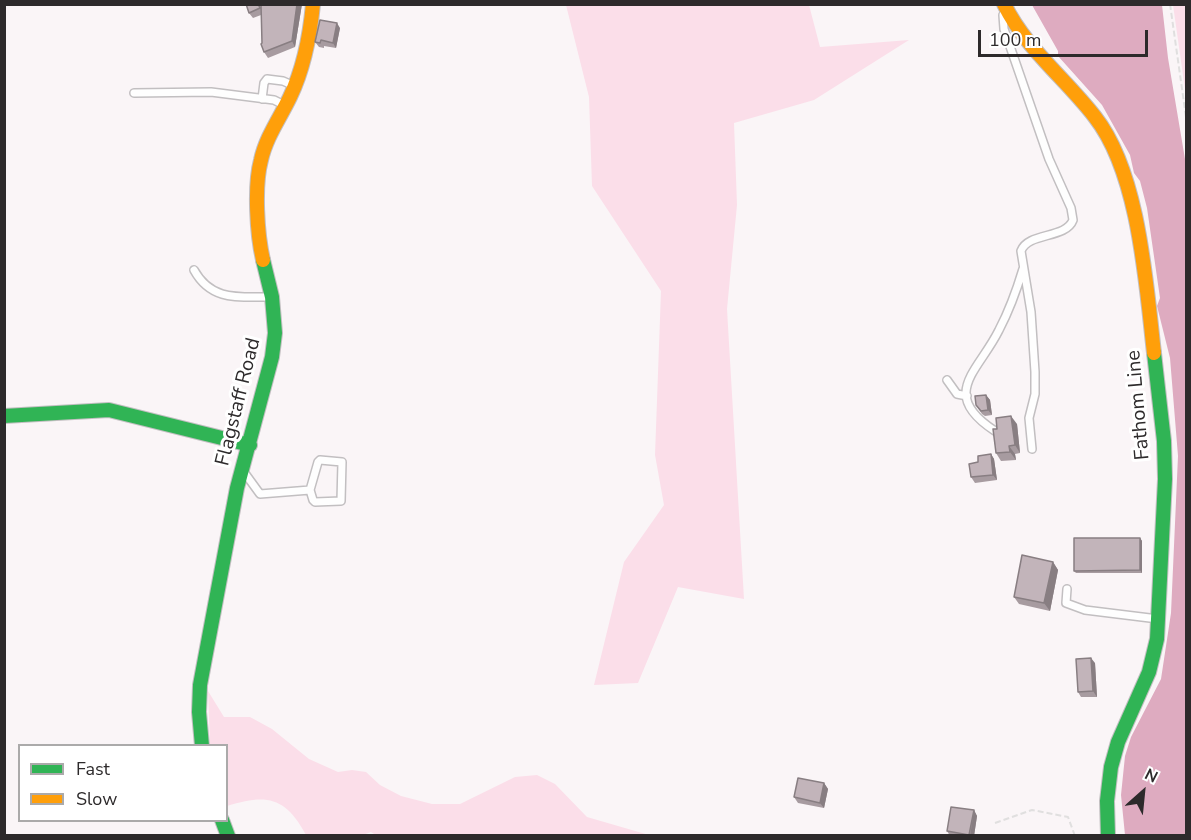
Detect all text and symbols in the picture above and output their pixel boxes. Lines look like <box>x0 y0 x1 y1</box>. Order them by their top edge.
scale bar <box>981 18 1150 56</box>
text: 100 m <box>989 28 1041 52</box>
street label: Flagstaff Road <box>212 336 266 468</box>
street label: Fathom Line <box>1122 349 1156 461</box>
legend <box>18 744 228 822</box>
text: Fast <box>76 757 110 781</box>
north arrow <box>1113 762 1173 822</box>
text: N <box>1141 763 1161 788</box>
text: Slow <box>76 787 117 811</box>

